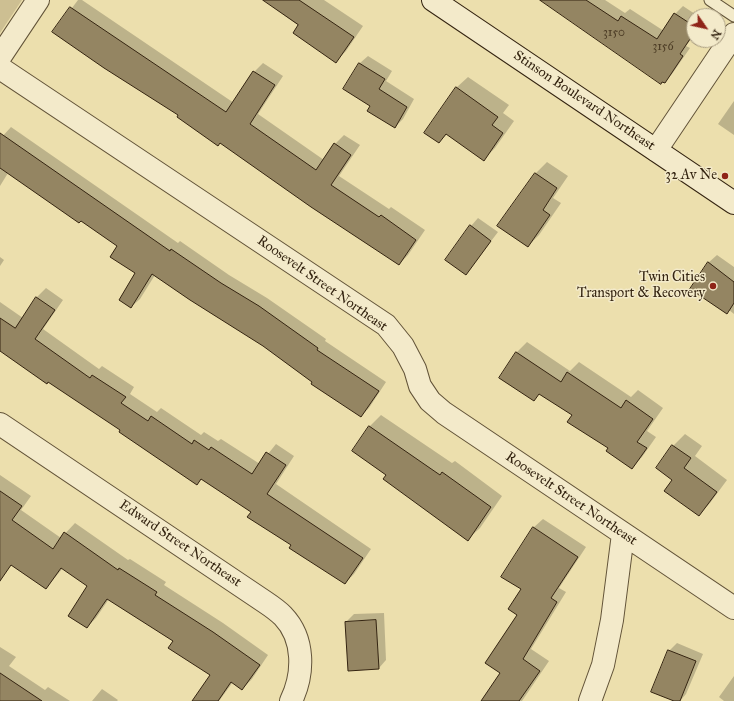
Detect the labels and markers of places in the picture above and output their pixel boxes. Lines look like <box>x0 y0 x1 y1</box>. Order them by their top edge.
place label: 32 Av Ne <box>665 168 717 184</box>
marker: 32 Av Ne <box>720 171 730 181</box>
place label: Twin Cities Transport & Recovery <box>577 270 705 302</box>
marker: Twin Cities Transport & Recovery <box>708 281 718 291</box>

